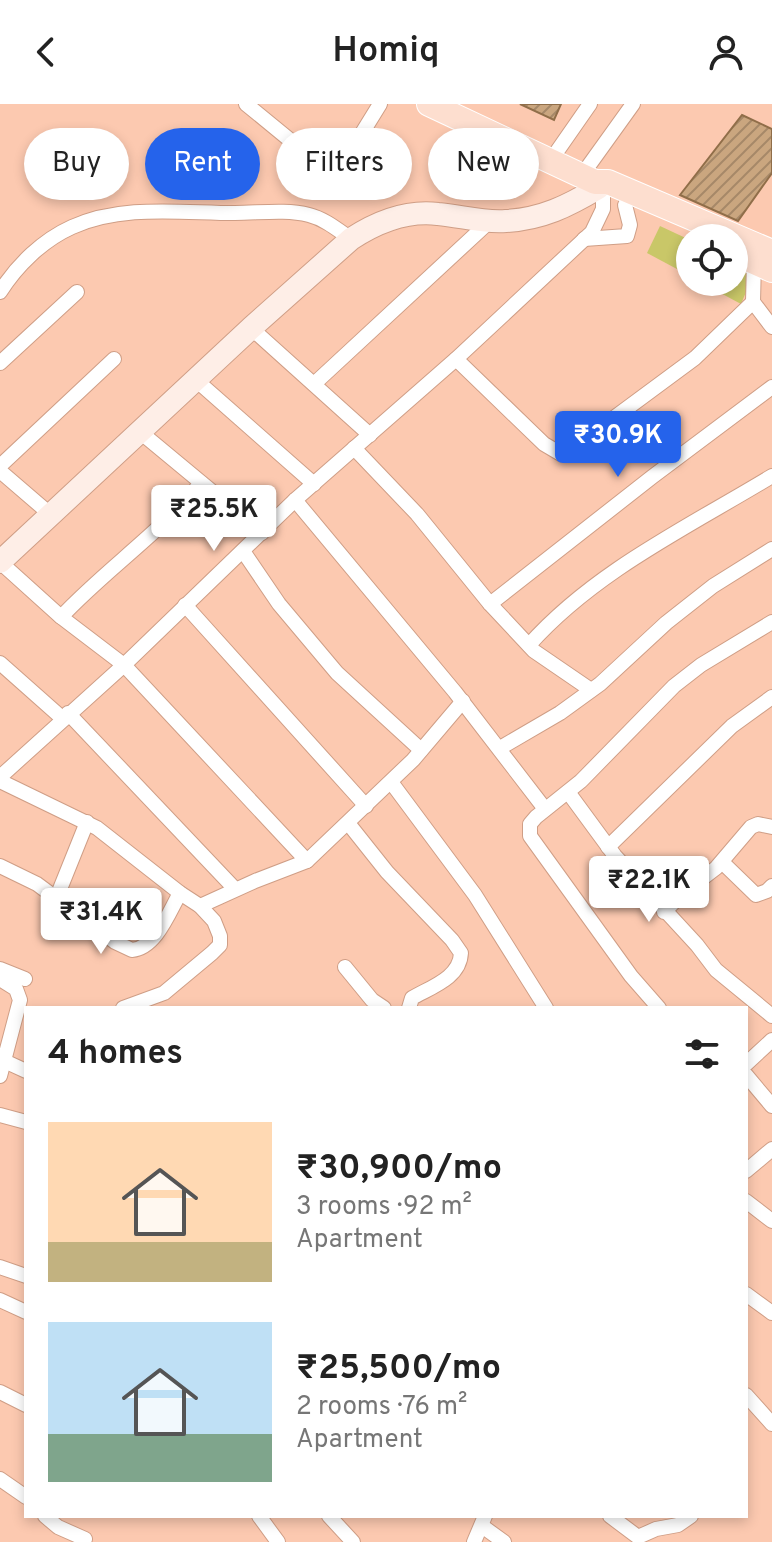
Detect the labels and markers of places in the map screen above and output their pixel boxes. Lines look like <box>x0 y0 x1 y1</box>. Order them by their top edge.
pin: ₹30.9K <box>553 411 683 479</box>
pin: ₹25.5K <box>149 485 279 553</box>
pin: ₹22.1K <box>584 856 714 924</box>
pin: ₹31.4K <box>36 888 166 956</box>

